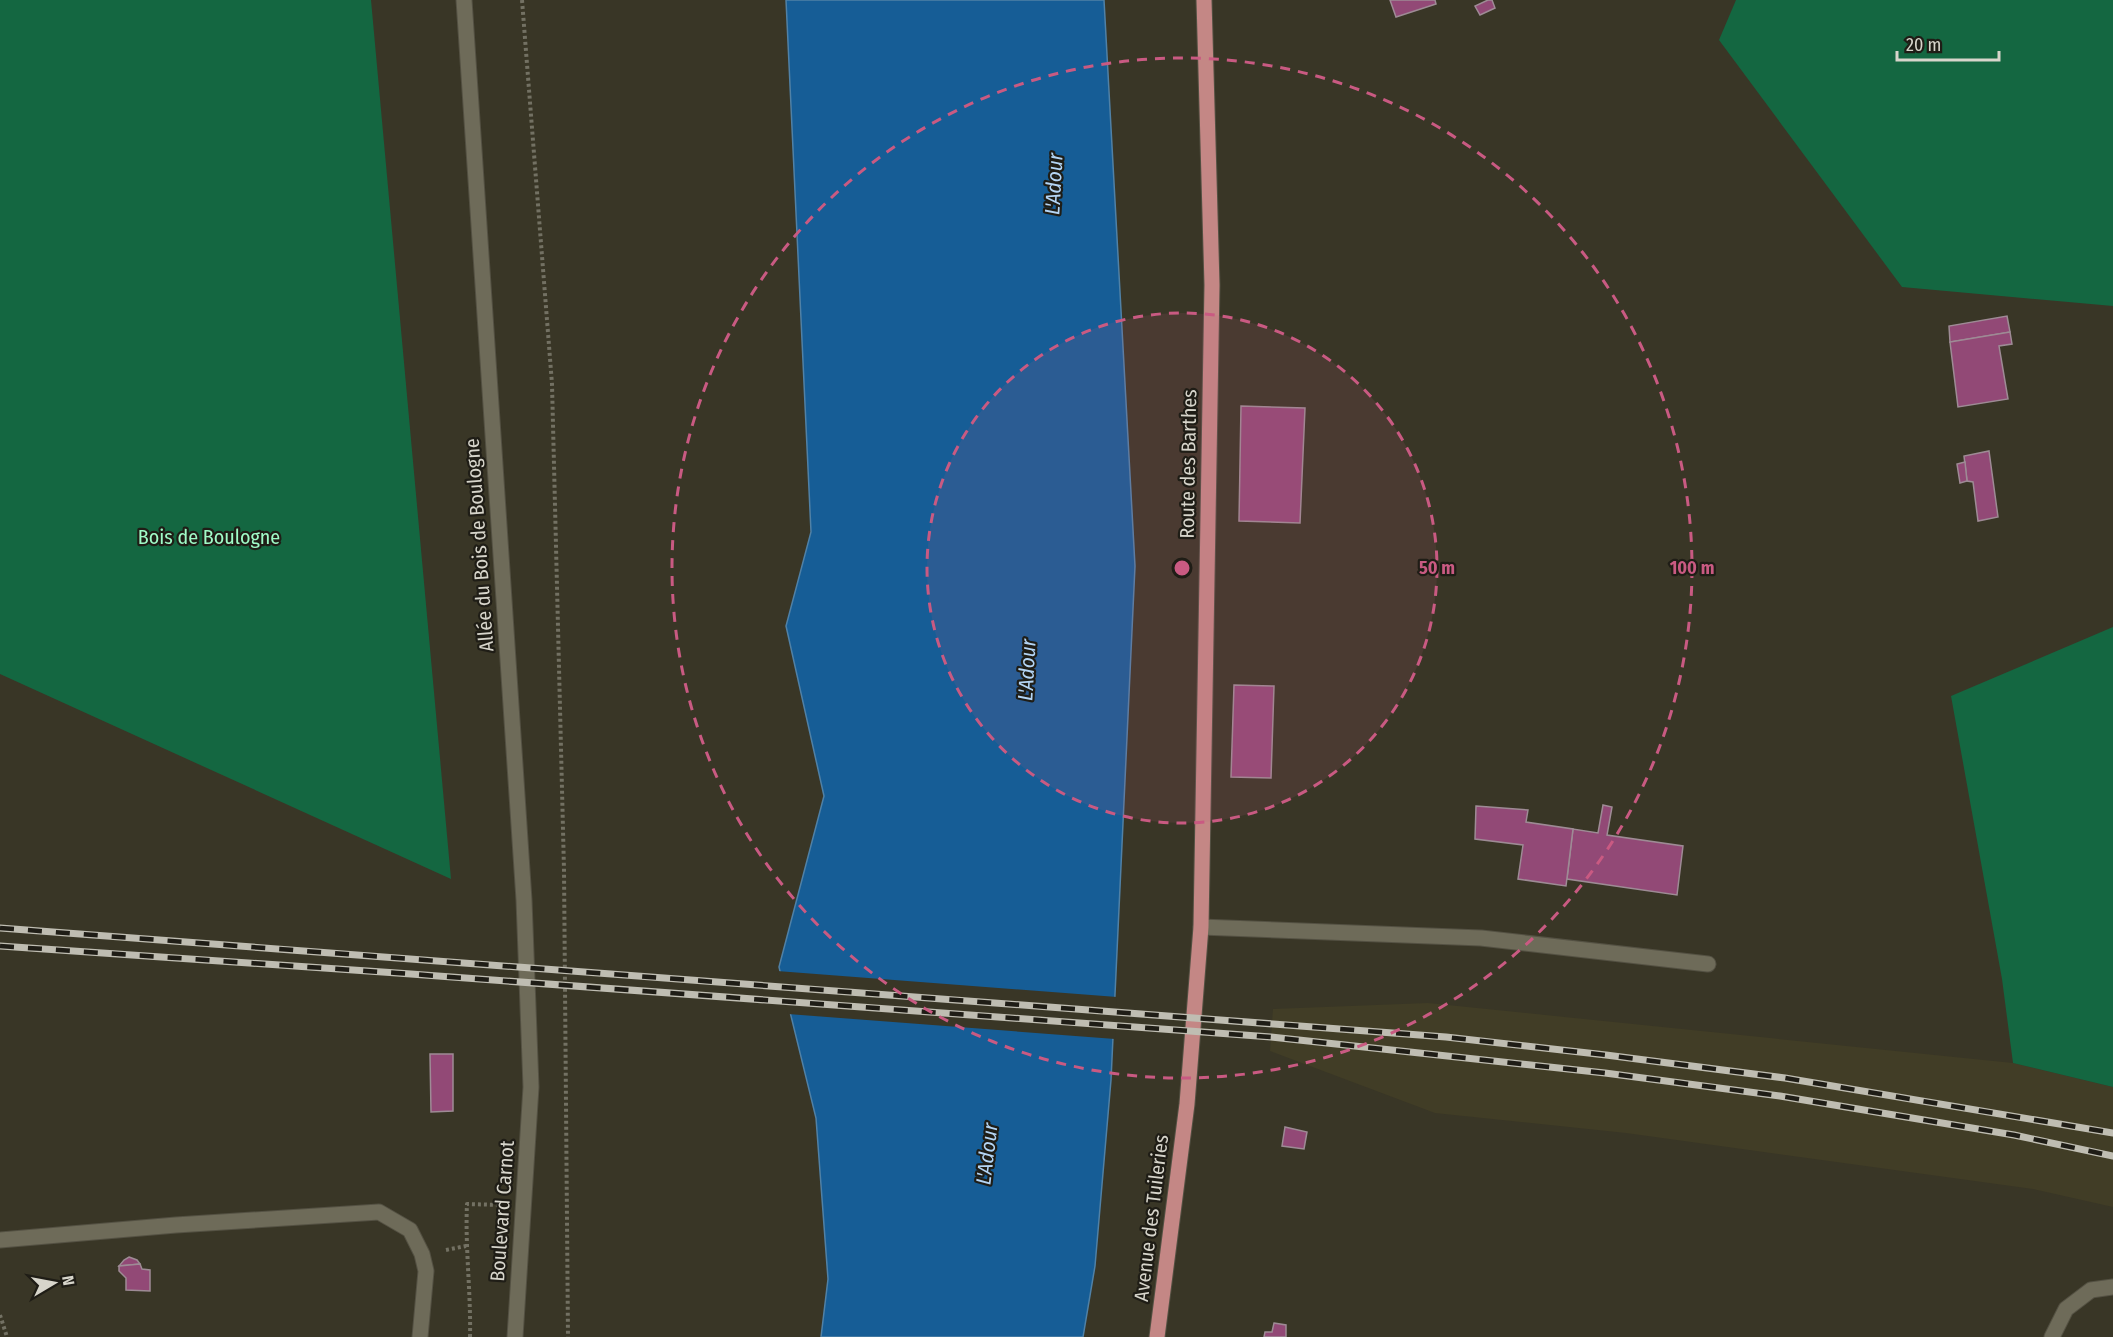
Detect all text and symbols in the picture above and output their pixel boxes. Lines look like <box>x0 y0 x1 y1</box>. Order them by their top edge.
scale bar <box>1897 24 1999 62</box>
text: 20 m <box>1906 34 1941 56</box>
water label: L'Adour <box>1039 152 1069 216</box>
street label: Route des Barthes <box>1175 389 1201 539</box>
street label: Allée du Bois de Boulogne <box>460 438 498 652</box>
park label: Bois de Boulogne <box>138 525 280 549</box>
text: 50 m <box>1419 557 1455 579</box>
text: 100 m <box>1670 557 1714 579</box>
centre of rings <box>1172 558 1192 578</box>
water label: L'Adour <box>1012 638 1042 702</box>
water label: L'Adour <box>970 1121 1004 1186</box>
street label: Avenue des Tuileries <box>1129 1133 1173 1303</box>
street label: Boulevard Carnot <box>485 1139 519 1282</box>
north arrow <box>24 1253 84 1313</box>
text: N <box>58 1274 78 1287</box>

